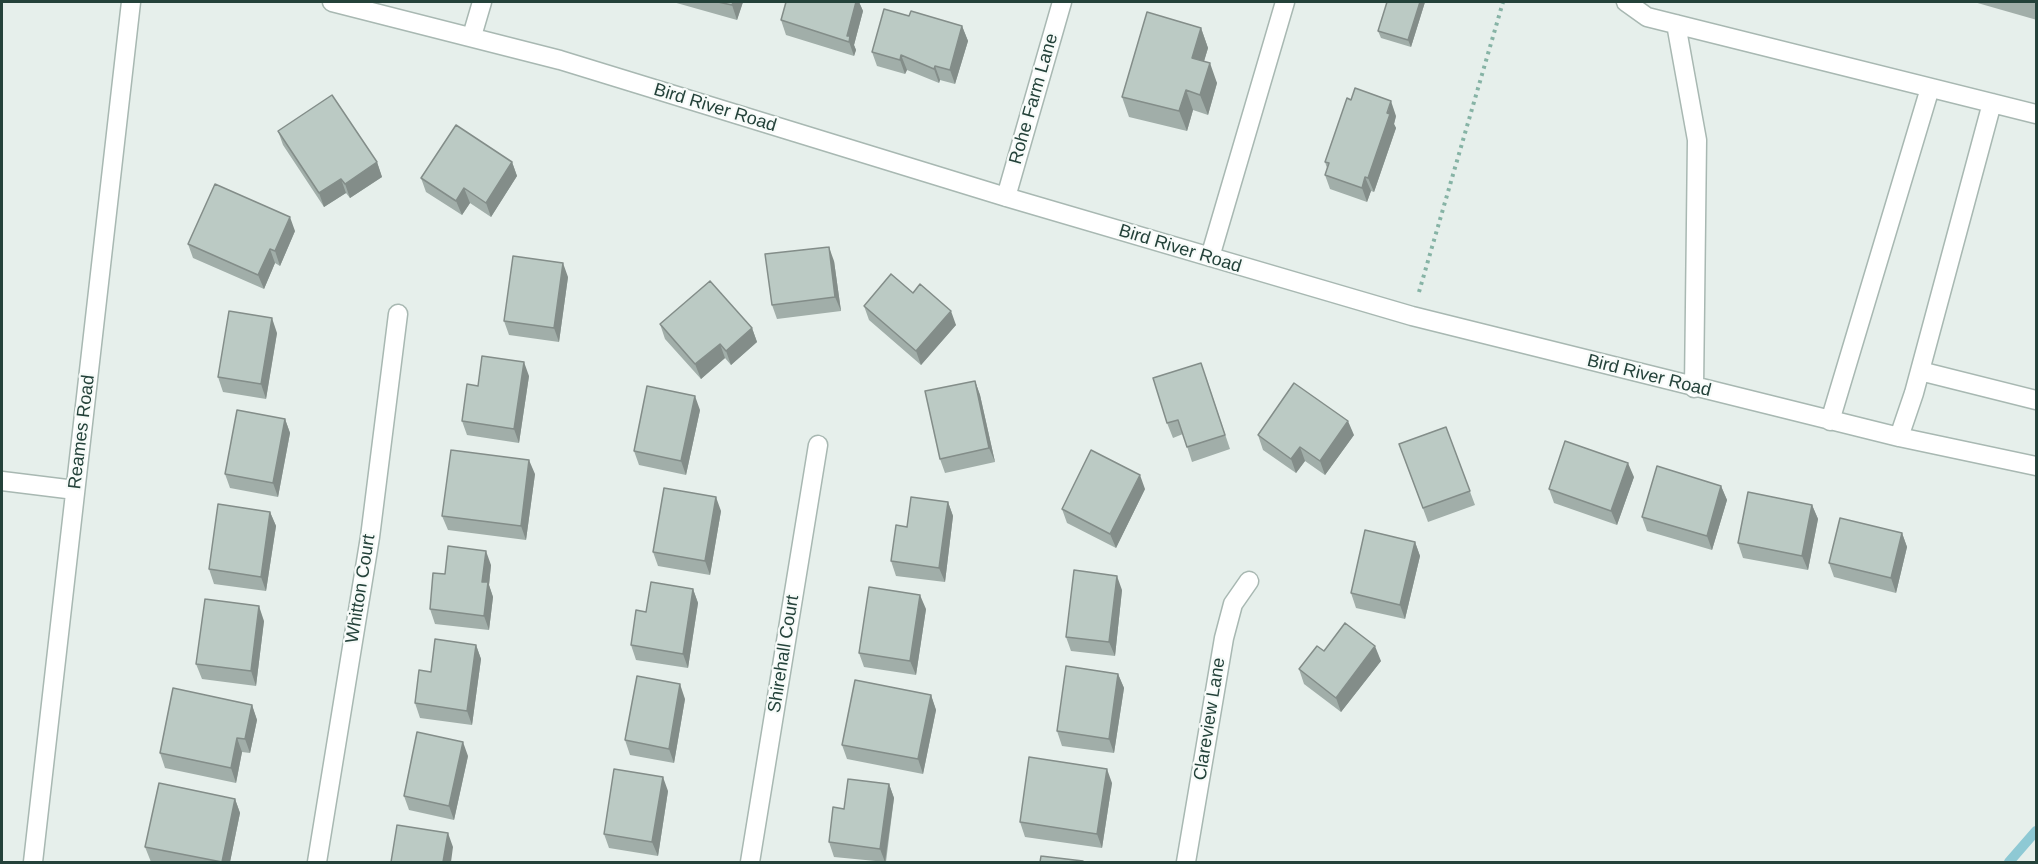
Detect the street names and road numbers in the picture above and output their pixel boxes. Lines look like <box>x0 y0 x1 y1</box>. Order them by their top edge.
street label: Rohe Farm Lane <box>1005 31 1063 167</box>
street label: Bird River Road <box>651 79 779 137</box>
street label: Bird River Road <box>1116 220 1244 278</box>
street label: Bird River Road <box>1585 350 1713 402</box>
street label: Reames Road <box>64 374 100 490</box>
street label: Whitton Court <box>342 533 380 645</box>
street label: Shirehall Court <box>764 594 804 714</box>
street label: Clareview Lane <box>1190 656 1230 782</box>

